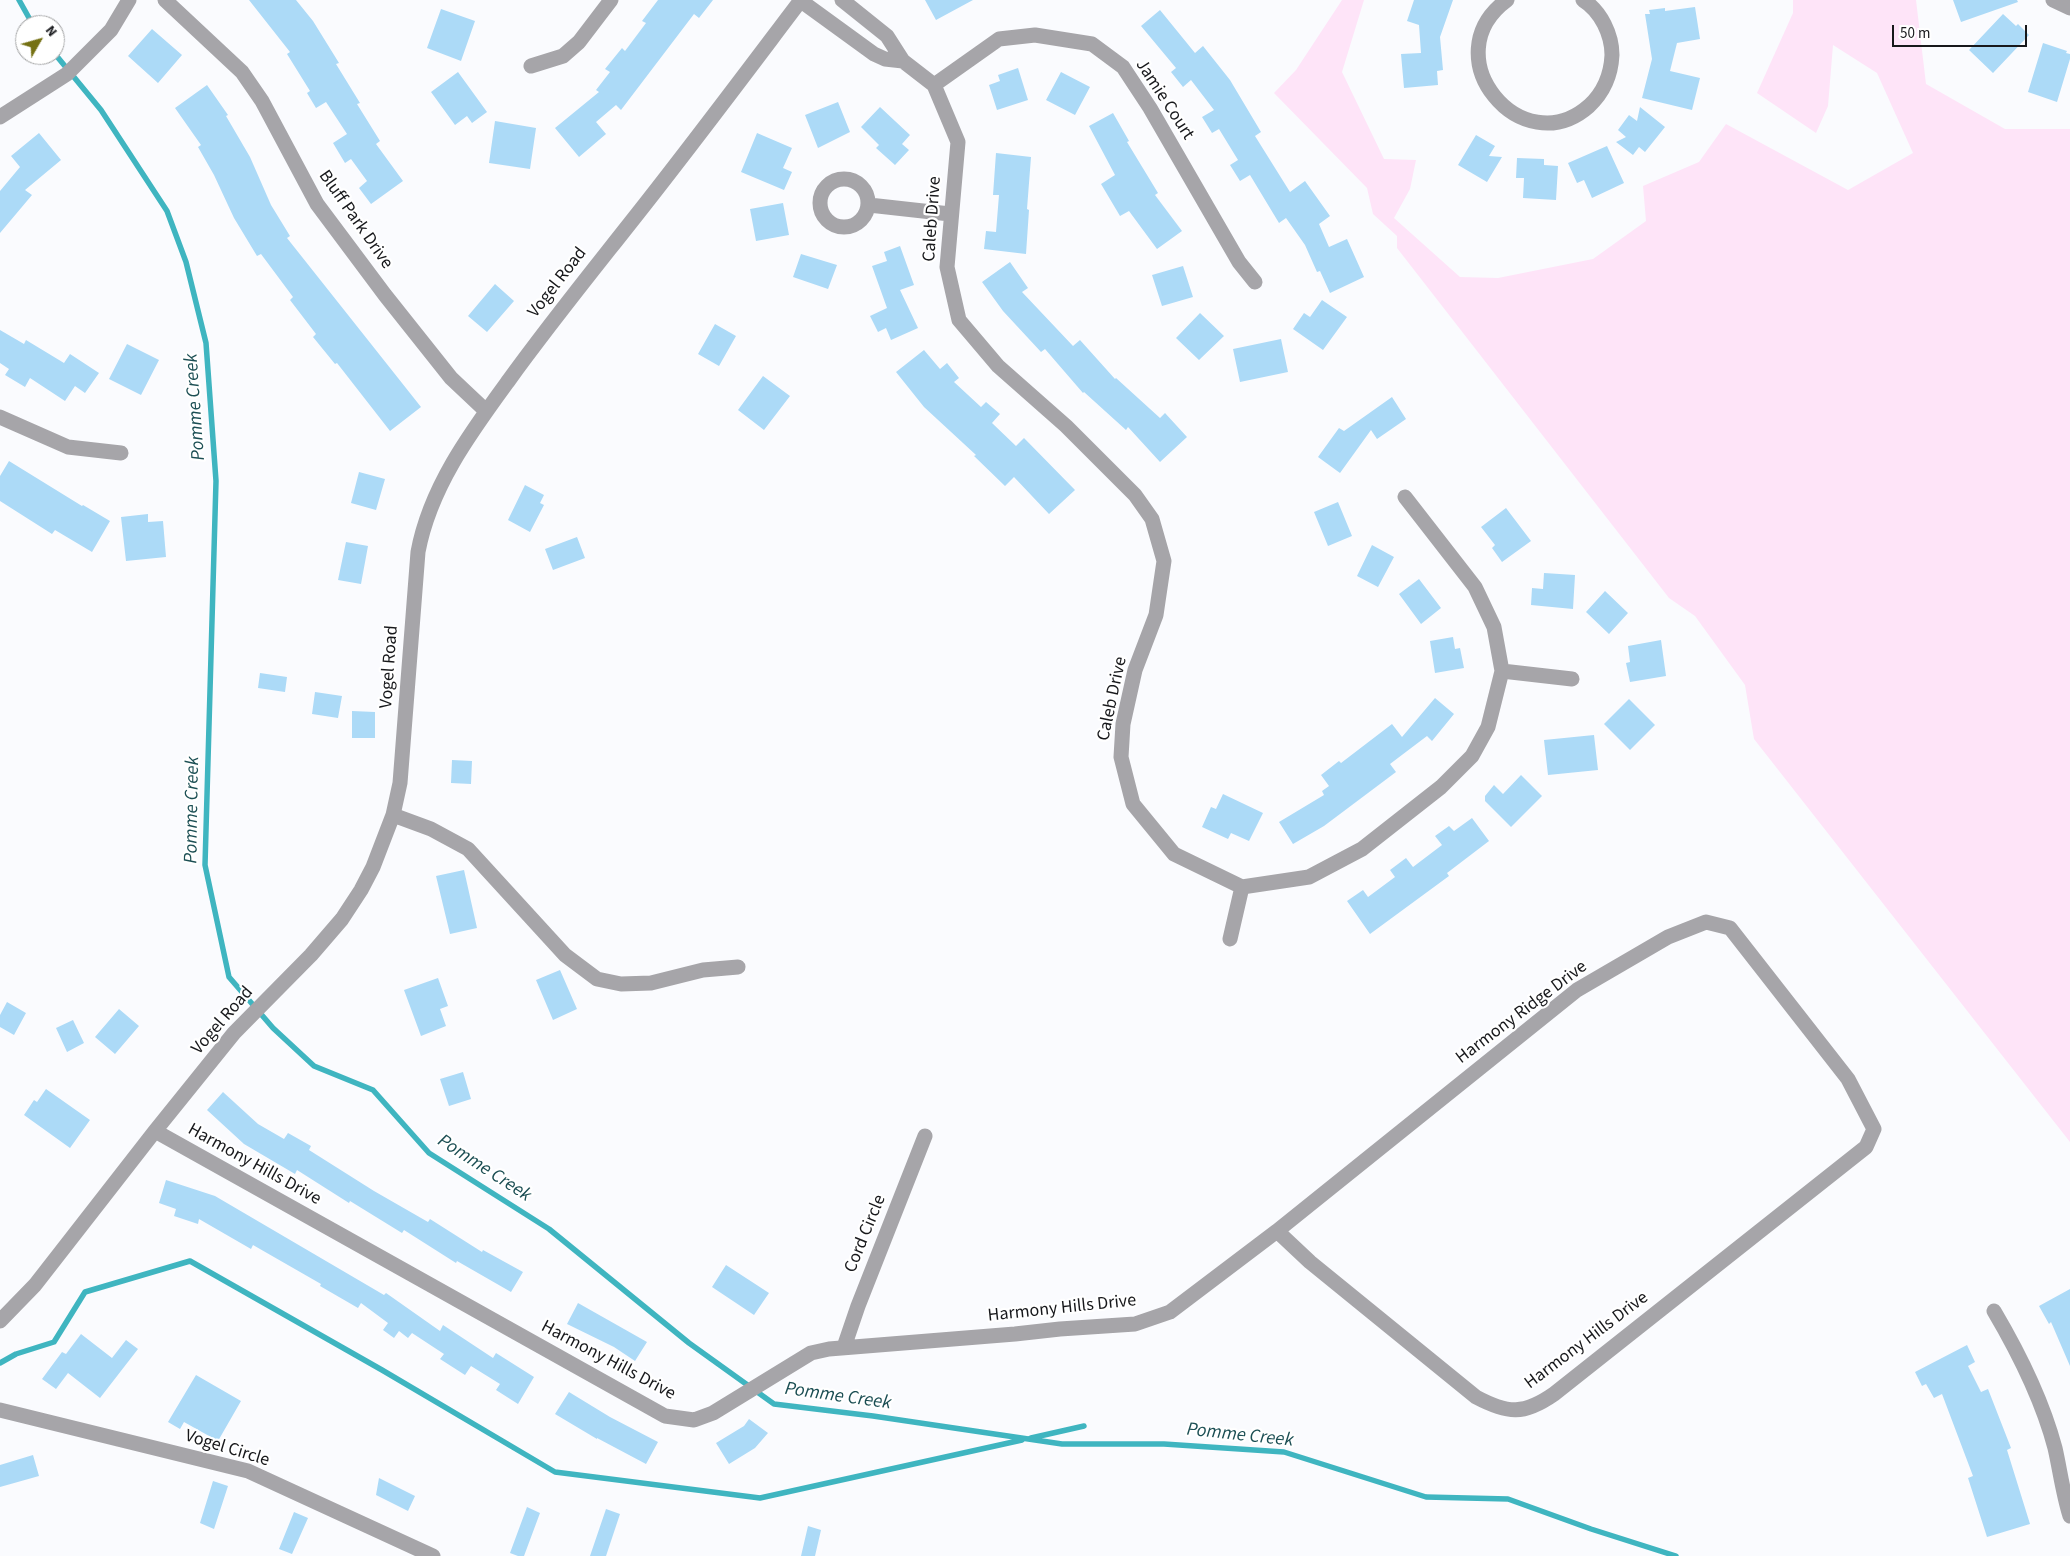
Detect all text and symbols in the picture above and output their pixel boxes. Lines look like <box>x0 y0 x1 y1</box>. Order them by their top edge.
north arrow <box>15 15 65 65</box>
scale bar <box>1895 15 2030 47</box>
text: N <box>40 22 62 41</box>
text: 50 m <box>1900 23 1930 44</box>
street label: Jamie Court <box>1130 56 1198 144</box>
street label: Bluff Park Drive <box>313 167 397 273</box>
street label: Caleb Drive <box>919 176 947 262</box>
street label: Vogel Road <box>524 244 592 322</box>
water label: Pomme Creek <box>181 353 211 461</box>
street label: Vogel Road <box>376 625 404 709</box>
street label: Caleb Drive <box>1094 655 1132 743</box>
water label: Pomme Creek <box>181 756 205 864</box>
street label: Harmony Ridge Drive <box>1452 957 1592 1069</box>
street label: Vogel Road <box>188 982 258 1060</box>
street label: Harmony Hills Drive <box>184 1119 324 1211</box>
water label: Pomme Creek <box>433 1130 535 1208</box>
street label: Cord Circle <box>841 1192 891 1276</box>
street label: Harmony Hills Drive <box>1521 1288 1653 1394</box>
street label: Harmony Hills Drive <box>987 1290 1137 1328</box>
street label: Harmony Hills Drive <box>537 1316 679 1406</box>
water label: Pomme Creek <box>783 1378 893 1416</box>
water label: Pomme Creek <box>1185 1419 1295 1453</box>
street label: Vogel Circle <box>182 1426 272 1472</box>

